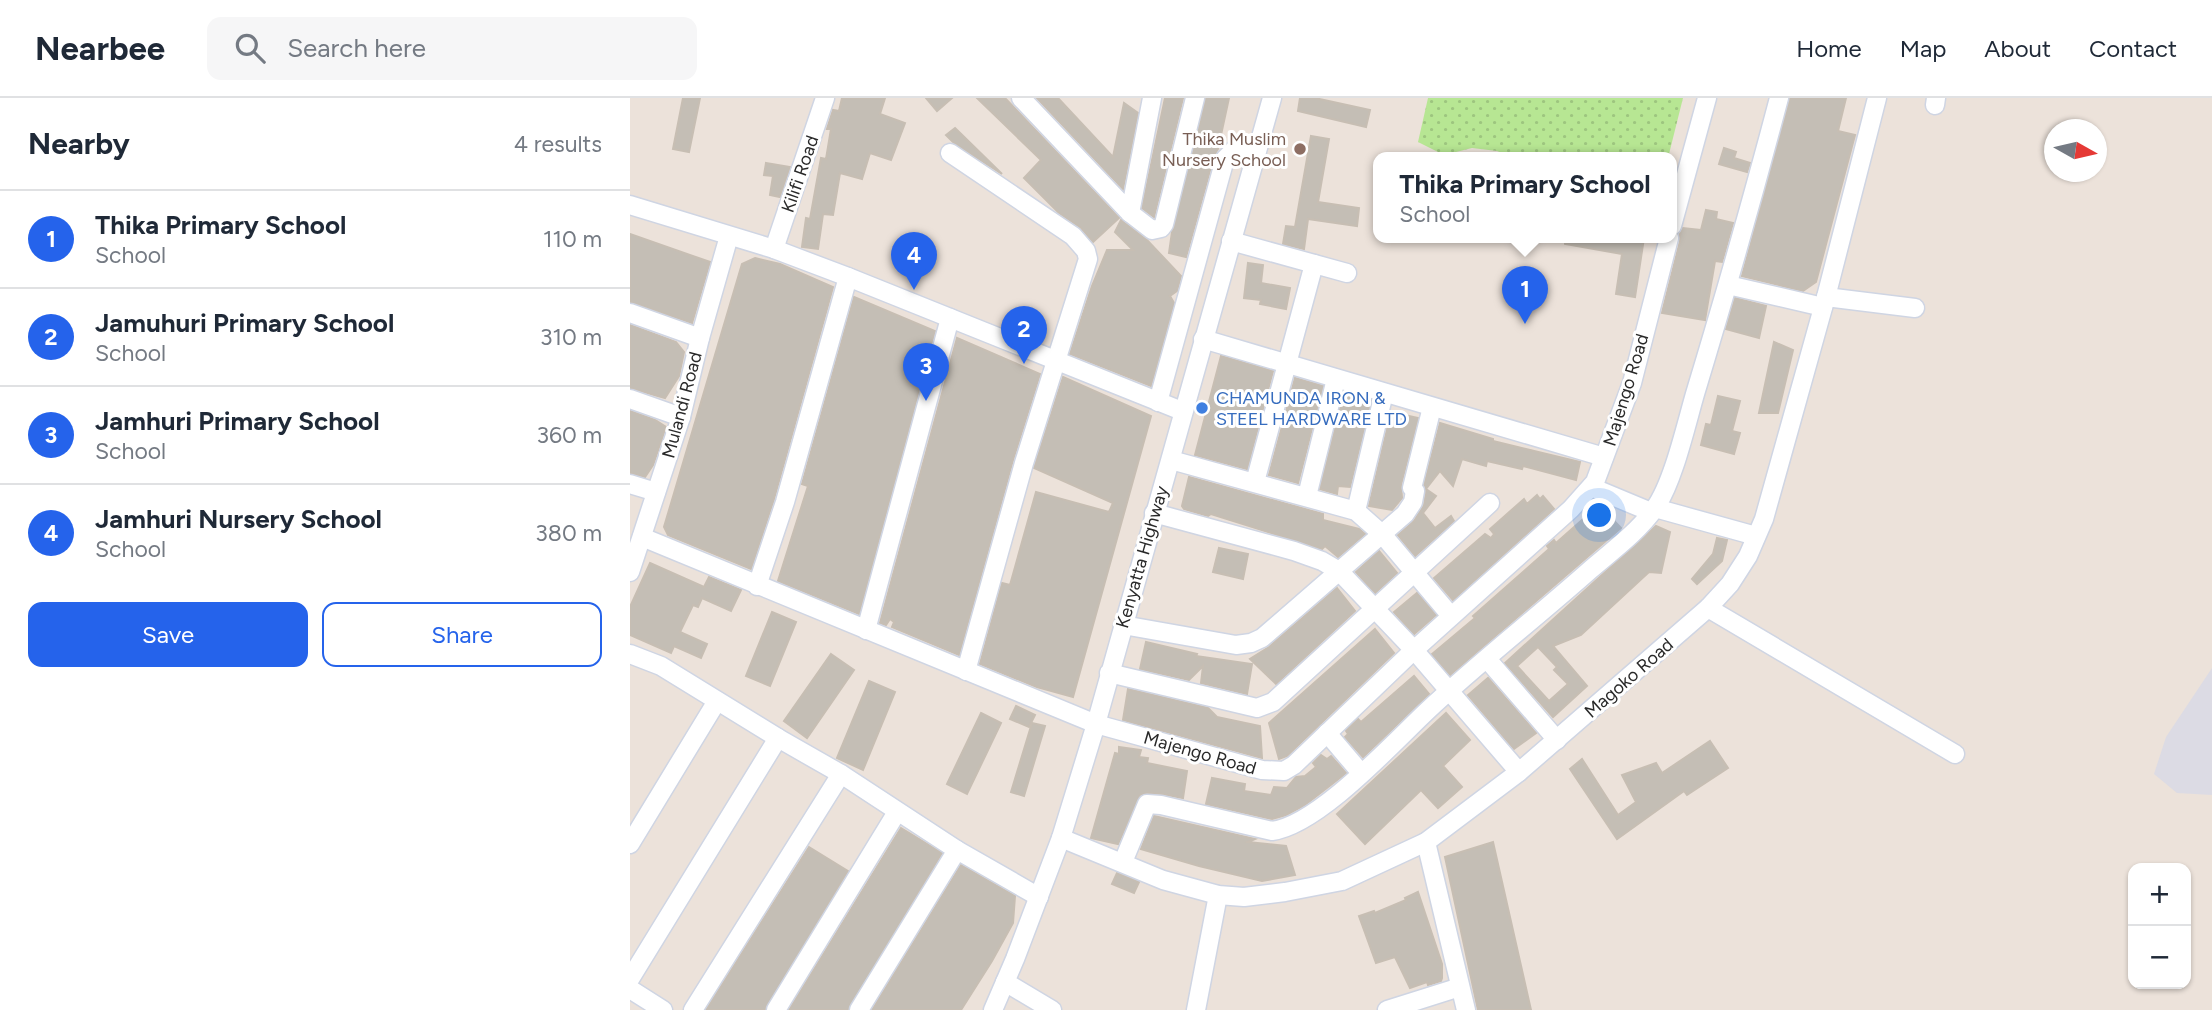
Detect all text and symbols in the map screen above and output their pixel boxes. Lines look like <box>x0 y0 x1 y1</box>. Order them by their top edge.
search box <box>207 17 697 80</box>
text: Nearbee <box>35 29 165 68</box>
icon: search <box>231 29 269 67</box>
text: Search here <box>287 32 426 64</box>
text: Home <box>1796 34 1862 63</box>
text: Map <box>1900 34 1946 63</box>
text: About <box>1984 34 2051 63</box>
text: Contact <box>2089 34 2177 63</box>
north arrow <box>2044 119 2107 182</box>
text: Nearby <box>28 125 130 162</box>
place label: Thika Muslim Nursery School <box>1162 128 1286 171</box>
text: 4 results <box>514 130 602 158</box>
street label: Kilifi Road <box>777 133 823 215</box>
marker: Thika Muslim Nursery School <box>1292 141 1308 157</box>
popup <box>1373 152 1677 243</box>
text: Thika Primary School <box>1399 168 1651 200</box>
text: School <box>1399 200 1470 228</box>
text: Thika Primary School <box>95 209 346 241</box>
text: 1 <box>46 225 56 253</box>
text: 110 m <box>543 225 602 253</box>
pin: 4 <box>891 232 937 290</box>
text: School <box>95 241 166 269</box>
pin: 1 <box>1502 266 1548 324</box>
pin: 2 <box>1001 306 1047 364</box>
text: Jamuhuri Primary School <box>95 307 394 339</box>
text: 2 <box>44 323 58 351</box>
text: 310 m <box>540 323 602 351</box>
street label: Majengo Road <box>1599 331 1653 449</box>
text: School <box>95 339 166 367</box>
pin: 3 <box>903 343 949 401</box>
street label: Mulandi Road <box>657 349 707 461</box>
place label: CHAMUNDA IRON & STEEL HARDWARE LTD <box>1216 387 1407 430</box>
marker: CHAMUNDA IRON & STEEL HARDWARE LTD <box>1194 400 1210 416</box>
text: Jamhuri Primary School <box>95 405 380 437</box>
text: 3 <box>45 421 57 449</box>
text: 360 m <box>536 421 602 449</box>
text: School <box>95 437 166 465</box>
street label: Kenyatta Highway <box>1111 483 1173 631</box>
your location <box>1582 498 1616 532</box>
text: Jamhuri Nursery School <box>95 503 382 535</box>
text: 4 <box>44 519 58 547</box>
text: 380 m <box>535 519 602 547</box>
text: School <box>95 535 166 563</box>
button: Save <box>28 602 308 667</box>
button: Share <box>322 602 602 667</box>
street label: Magoko Road <box>1580 634 1678 722</box>
street label: Majengo Road <box>1141 726 1259 780</box>
map controls <box>2128 863 2191 989</box>
button: + <box>2128 863 2191 926</box>
button: − <box>2128 926 2191 989</box>

